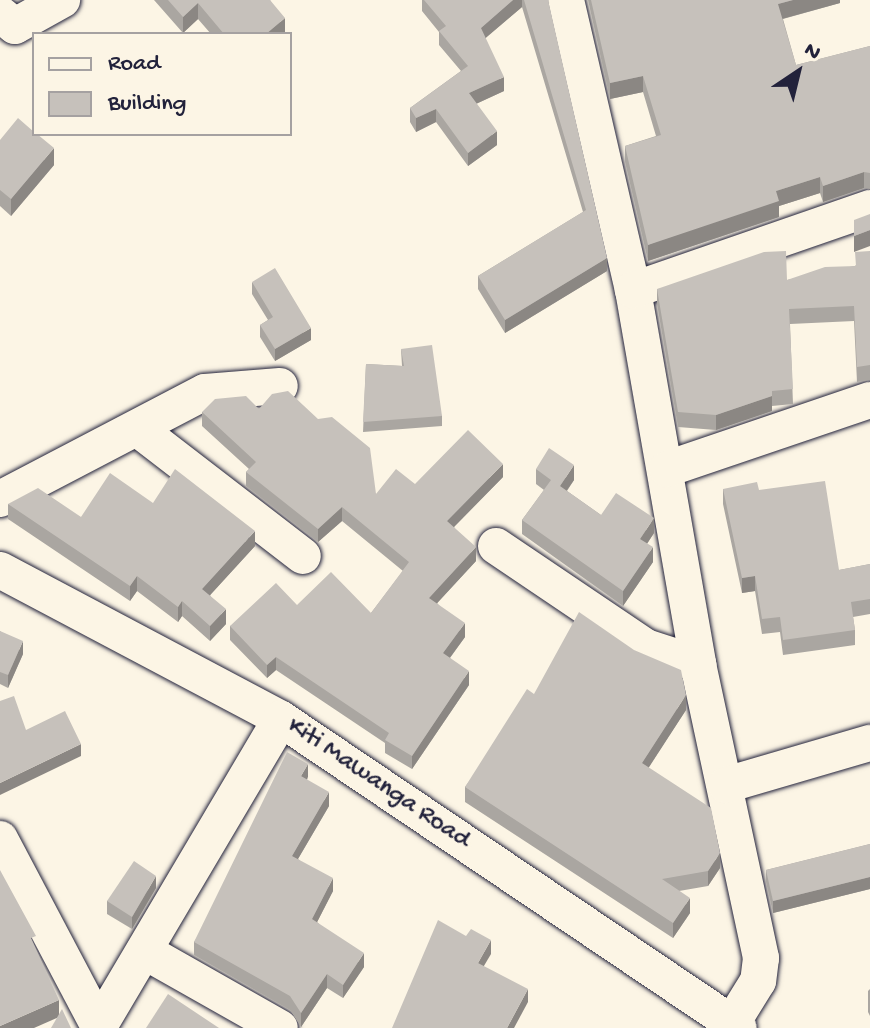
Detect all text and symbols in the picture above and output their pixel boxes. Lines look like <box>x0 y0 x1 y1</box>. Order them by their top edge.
legend <box>32 32 292 136</box>
north arrow <box>758 32 838 112</box>
text: N <box>798 38 825 67</box>
text: Road <box>108 50 160 79</box>
text: Building <box>108 90 186 119</box>
street label: Kiti Mawanga Road <box>281 711 475 857</box>

